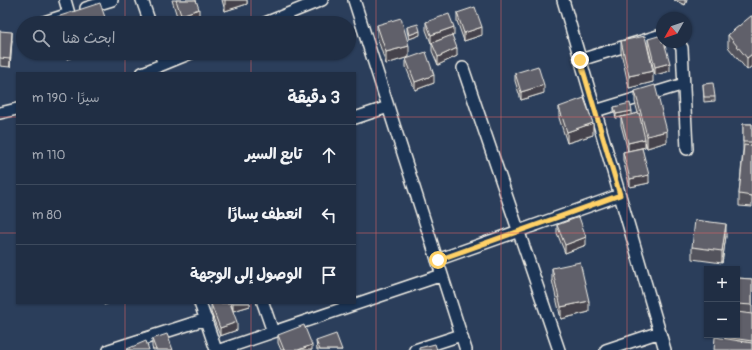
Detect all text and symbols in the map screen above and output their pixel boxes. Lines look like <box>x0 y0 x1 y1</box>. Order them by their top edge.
north arrow <box>656 12 692 48</box>
search box <box>16 16 356 60</box>
icon: search <box>30 27 52 49</box>
text: ابحث هنا <box>62 29 115 48</box>
route end <box>571 51 589 69</box>
text: 3 دقيقة <box>288 87 340 108</box>
text: سيرًا · 190 m <box>32 90 100 106</box>
icon: ahead <box>318 144 340 166</box>
text: تابع السير <box>245 145 302 164</box>
text: 110 m <box>32 147 65 163</box>
icon: left <box>318 204 340 226</box>
text: انعطف يسارًا <box>228 205 302 224</box>
text: 80 m <box>32 207 62 223</box>
route start <box>429 251 447 269</box>
icon: arrive <box>318 264 340 286</box>
text: الوصول إلى الوجهة <box>190 265 302 284</box>
map controls <box>704 266 740 338</box>
button: + <box>704 266 740 302</box>
button: − <box>704 302 740 338</box>

